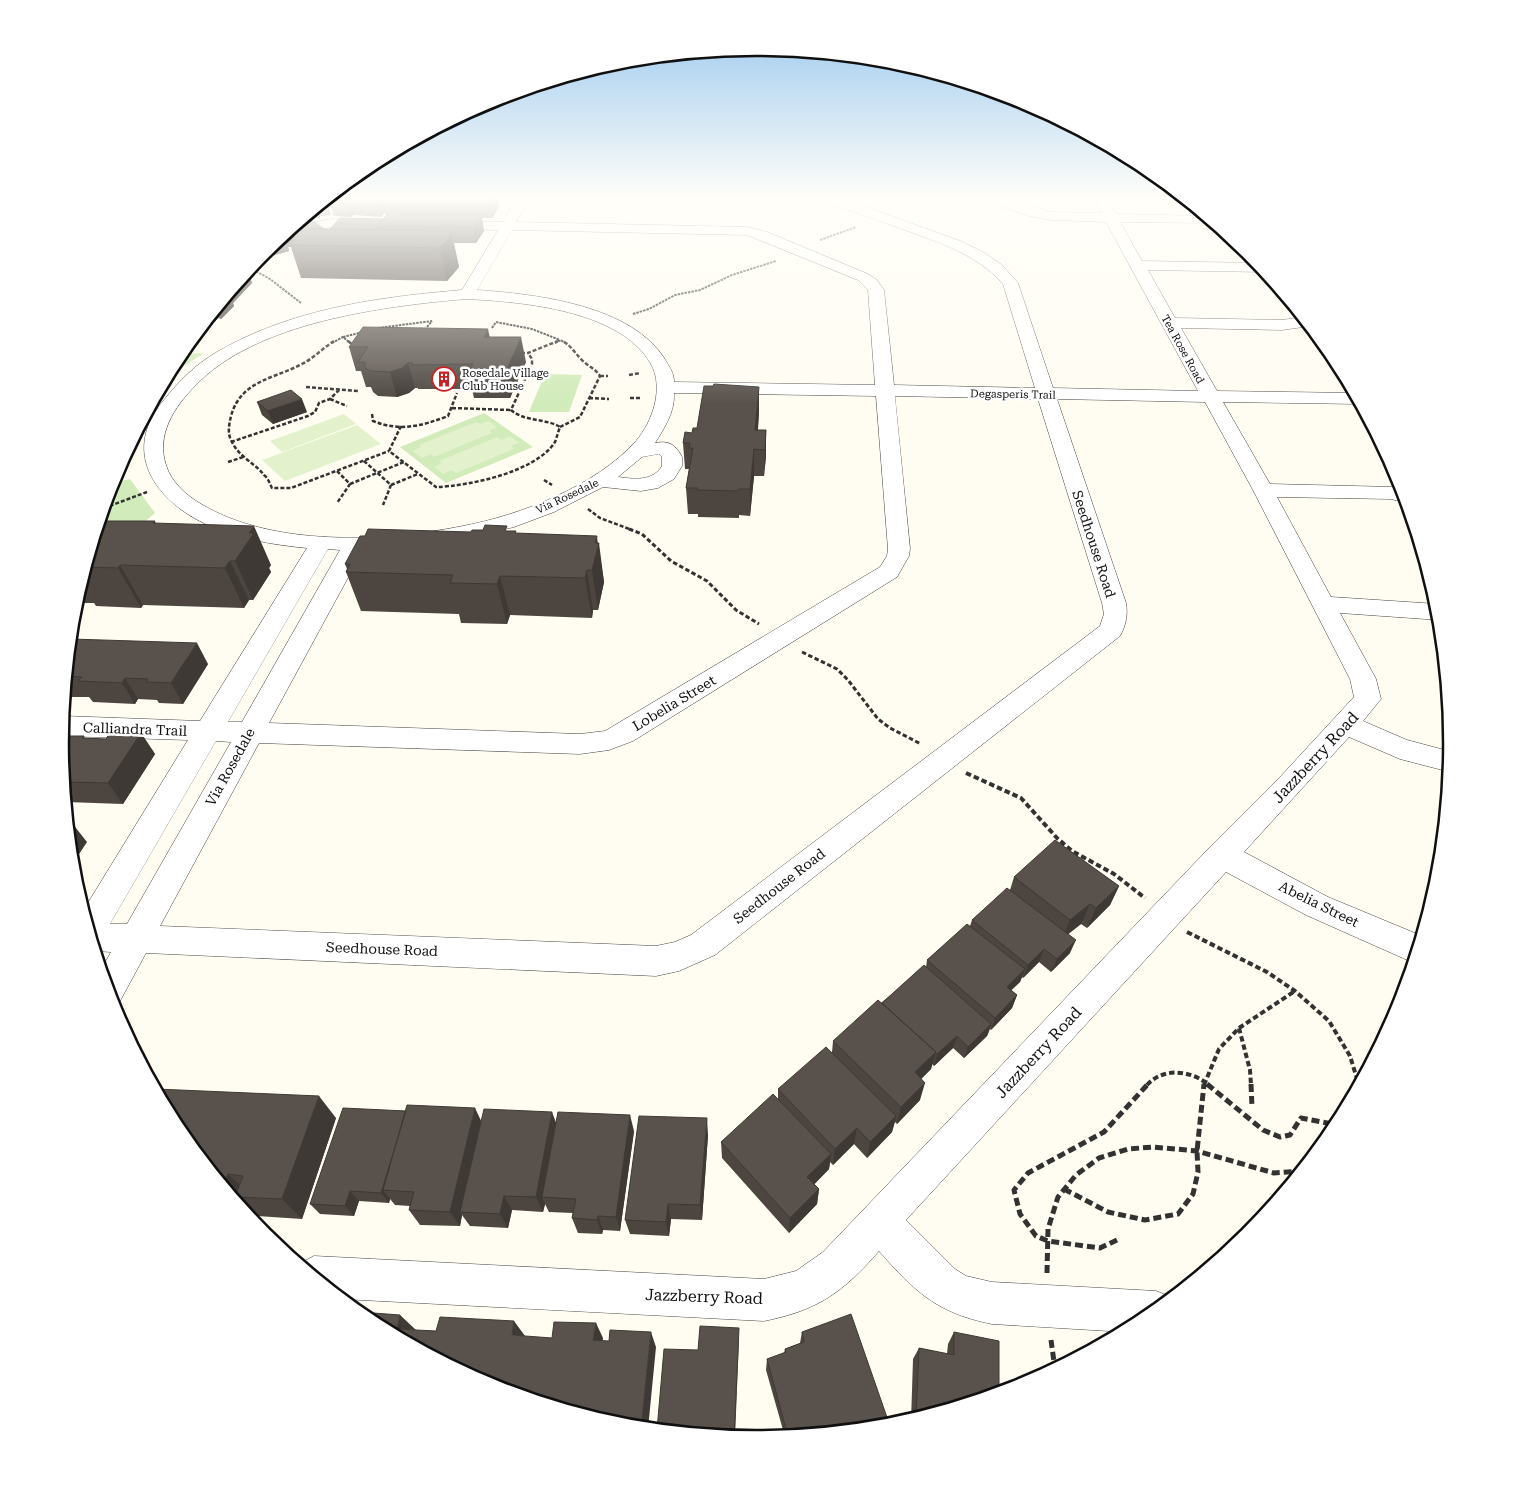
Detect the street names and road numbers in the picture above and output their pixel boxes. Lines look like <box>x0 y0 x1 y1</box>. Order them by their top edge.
street label: Tea Rose Road <box>1158 313 1207 386</box>
street label: Degasperis Trail <box>970 387 1056 402</box>
street label: Via Rosedale <box>534 476 601 517</box>
street label: Seedhouse Road <box>1069 488 1119 600</box>
street label: Lobelia Street <box>630 672 718 734</box>
street label: Jazzberry Road <box>1268 708 1362 807</box>
street label: Calliandra Trail <box>83 719 188 739</box>
street label: Via Rosedale <box>202 725 258 809</box>
street label: Seedhouse Road <box>730 845 828 927</box>
street label: Abelia Street <box>1277 878 1361 930</box>
street label: Seedhouse Road <box>326 939 438 959</box>
street label: Jazzberry Road <box>991 1003 1085 1102</box>
street label: Jazzberry Road <box>645 1285 763 1308</box>

